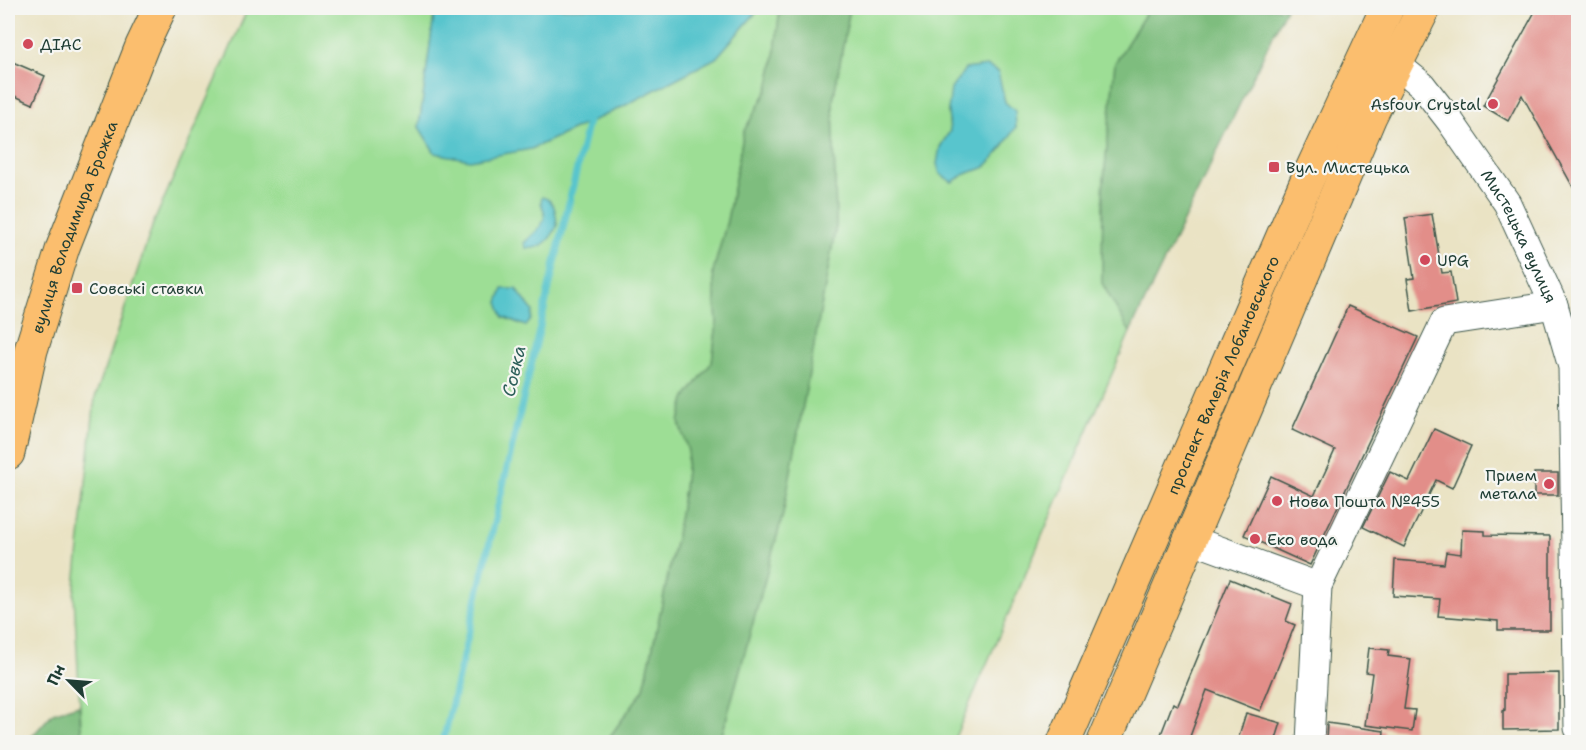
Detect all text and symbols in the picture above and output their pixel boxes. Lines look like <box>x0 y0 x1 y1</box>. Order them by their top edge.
place label: ДІАС <box>40 34 82 55</box>
marker: ДІАС <box>21 37 35 51</box>
place label: Asfour Crystal <box>1370 94 1481 115</box>
marker: Asfour Crystal <box>1486 97 1500 111</box>
street label: вулиця Володимира Брожка <box>27 118 123 336</box>
place label: Вул. Мистецька <box>1286 157 1409 178</box>
marker: Вул. Мистецька <box>1267 160 1281 174</box>
street label: Мистецька вулиця <box>1476 165 1562 306</box>
place label: UPG <box>1437 250 1469 271</box>
street label: проспект Валерія Лобановського <box>1162 253 1284 498</box>
marker: UPG <box>1418 253 1432 267</box>
place label: Совські ставки <box>89 278 204 299</box>
marker: Совські ставки <box>70 281 84 295</box>
water label: Совка <box>496 343 532 399</box>
place label: Прием метала <box>1479 465 1537 504</box>
marker: Прием метала <box>1542 477 1556 491</box>
place label: Нова Пошта №455 <box>1289 491 1440 512</box>
marker: Нова Пошта №455 <box>1270 494 1284 508</box>
place label: Еко вода <box>1267 529 1338 550</box>
marker: Еко вода <box>1248 532 1262 546</box>
north arrow <box>39 651 99 711</box>
text: Пн <box>42 661 70 689</box>

